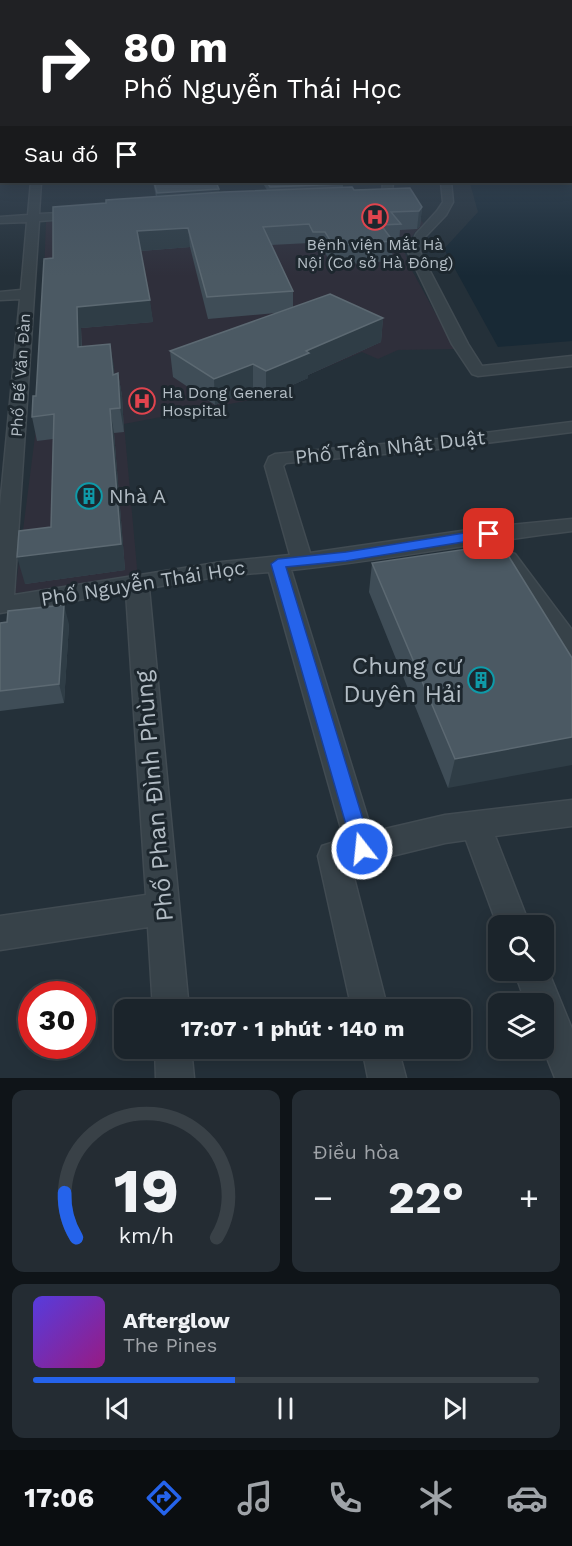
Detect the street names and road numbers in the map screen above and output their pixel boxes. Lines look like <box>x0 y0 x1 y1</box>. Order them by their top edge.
street label: Phố Bế Văn Đàn <box>7 313 34 437</box>
street label: Phố Trần Nhật Duật <box>294 425 487 469</box>
street label: Phố Nguyễn Thái Học <box>39 555 247 611</box>
street label: Phố Phan Đình Phùng <box>129 669 179 923</box>

